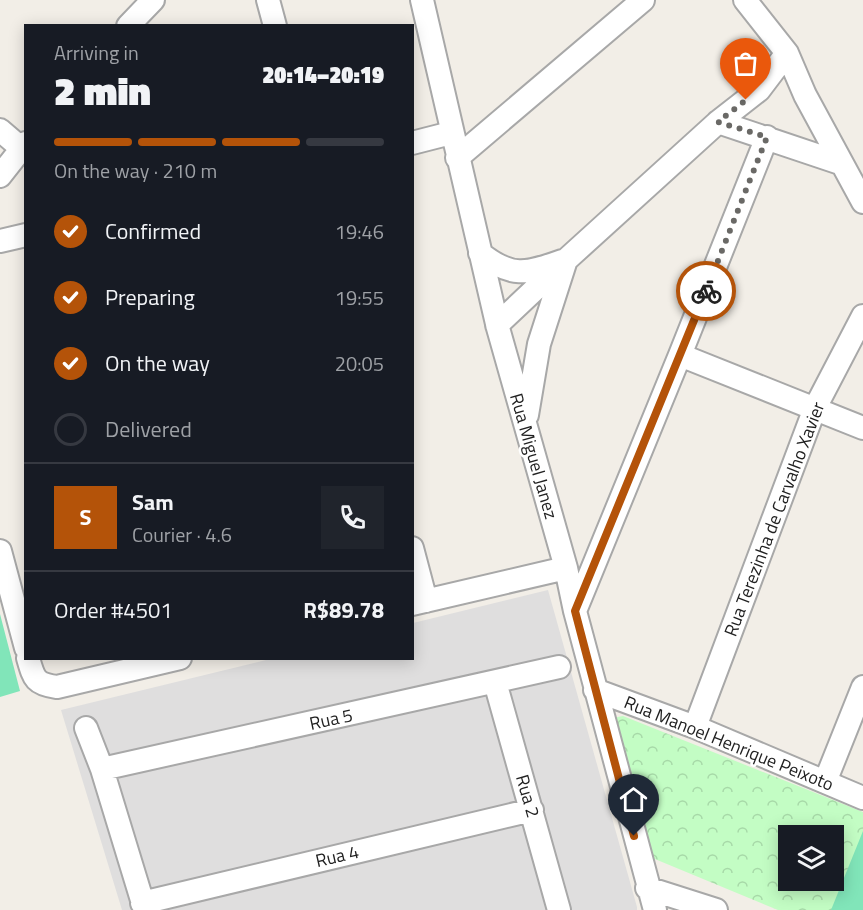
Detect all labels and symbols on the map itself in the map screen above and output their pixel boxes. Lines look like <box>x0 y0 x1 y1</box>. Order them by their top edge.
pin <box>720 38 771 100</box>
courier <box>676 261 736 321</box>
street label: Rua Miguel Janez <box>503 390 565 522</box>
street label: Rua Terezinha de Carvalho Xavier <box>717 398 831 640</box>
street label: Rua Manoel Henrique Peixoto <box>620 689 838 797</box>
street label: Rua 5 <box>307 701 355 737</box>
street label: Rua 2 <box>509 771 547 821</box>
pin <box>608 774 659 836</box>
street label: Rua 4 <box>313 838 361 874</box>

